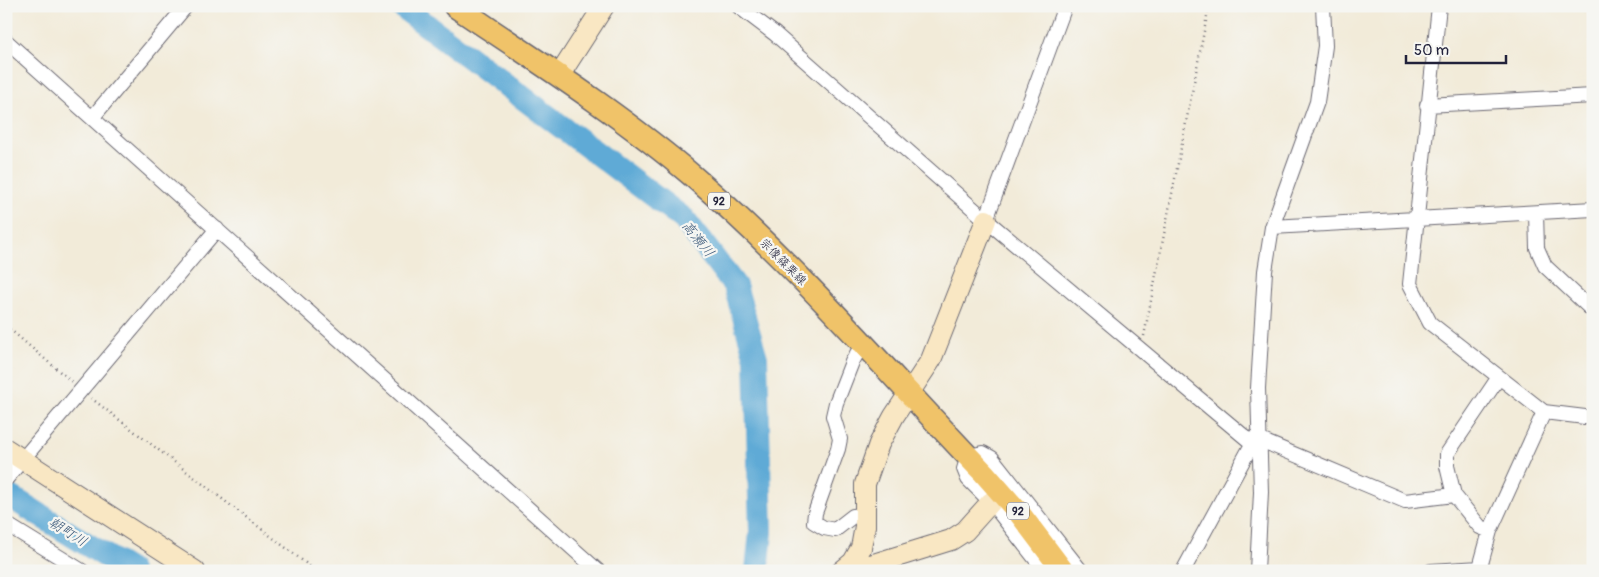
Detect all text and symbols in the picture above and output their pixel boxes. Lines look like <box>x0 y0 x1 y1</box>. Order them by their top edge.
scale bar <box>1406 32 1506 64</box>
text: 50 m <box>1414 41 1449 60</box>
road number: 92 <box>708 192 730 210</box>
water label: 高瀬川 <box>678 217 718 261</box>
street label: 宗像篠栗線 <box>756 235 810 289</box>
road number: 92 <box>1007 502 1029 520</box>
water label: 朝町川 <box>46 514 90 550</box>

